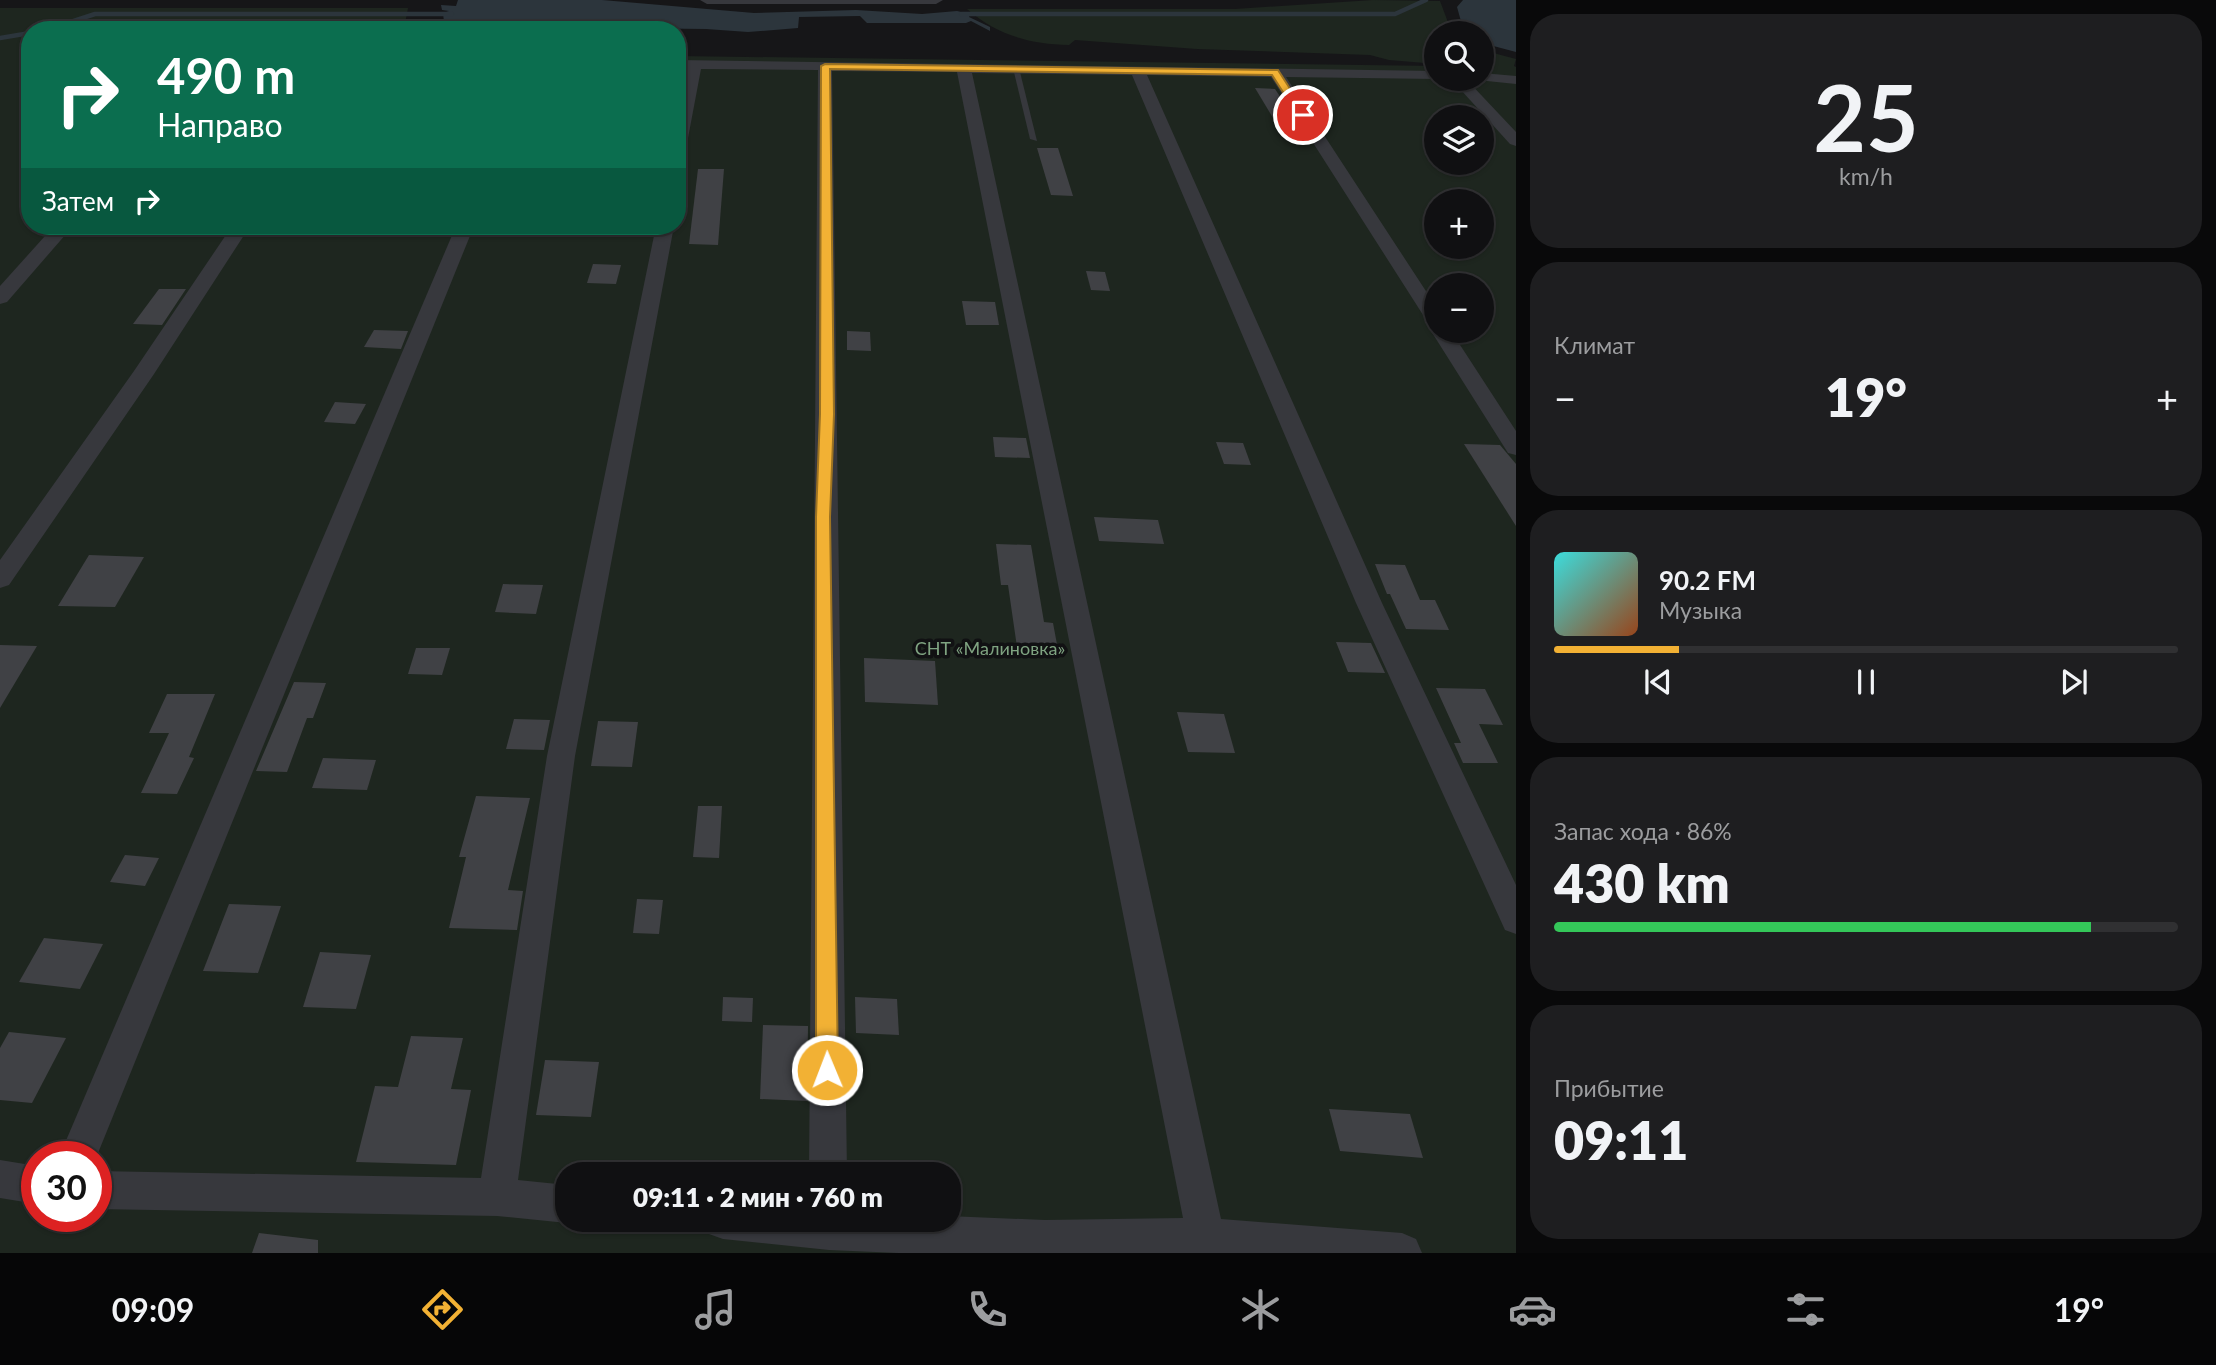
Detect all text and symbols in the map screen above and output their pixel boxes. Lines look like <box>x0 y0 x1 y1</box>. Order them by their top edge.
map controls <box>1424 21 1494 343</box>
button: search <box>1424 21 1494 91</box>
text: 490 m <box>157 46 295 104</box>
icon: right <box>42 49 133 140</box>
text: 25 <box>1813 62 1919 171</box>
pin <box>1273 85 1333 145</box>
icon: arrive <box>1284 96 1322 134</box>
text: Направо <box>157 105 283 144</box>
button: layers <box>1424 105 1494 175</box>
text: km/h <box>1839 162 1893 190</box>
icon: right <box>128 182 166 220</box>
text: Затем <box>42 185 114 217</box>
button: + <box>1424 189 1494 259</box>
button: − <box>1424 273 1494 343</box>
text: Климат <box>1554 331 1635 359</box>
text: 19° <box>1825 366 1907 428</box>
text: − <box>1554 375 1576 421</box>
text: + <box>2156 375 2178 421</box>
text: 90.2 FM <box>1659 564 1756 596</box>
text: Музыка <box>1659 596 1742 624</box>
park label: СНТ «Малиновка» <box>915 637 1065 659</box>
icon: previous <box>1639 663 1677 701</box>
icon: pause <box>1847 663 1885 701</box>
icon: next <box>2055 663 2093 701</box>
text: Запас хода · 86% <box>1554 817 1732 845</box>
text: 430 km <box>1554 852 1730 914</box>
position arrow <box>790 1033 864 1107</box>
text: Прибытие <box>1554 1074 1664 1102</box>
text: 09:11 <box>1554 1109 1688 1171</box>
speed limit sign: 30 <box>21 1141 112 1232</box>
text: 09:11 · 2 мин · 760 m <box>633 1181 883 1213</box>
icon: directions <box>418 1285 467 1334</box>
icon: music <box>691 1285 740 1334</box>
icon: phone <box>963 1285 1012 1334</box>
icon: climate <box>1236 1285 1285 1334</box>
icon: car <box>1508 1285 1557 1334</box>
icon: filters <box>1781 1285 1830 1334</box>
text: 09:09 <box>112 1290 194 1329</box>
text: 19° <box>2054 1290 2104 1329</box>

